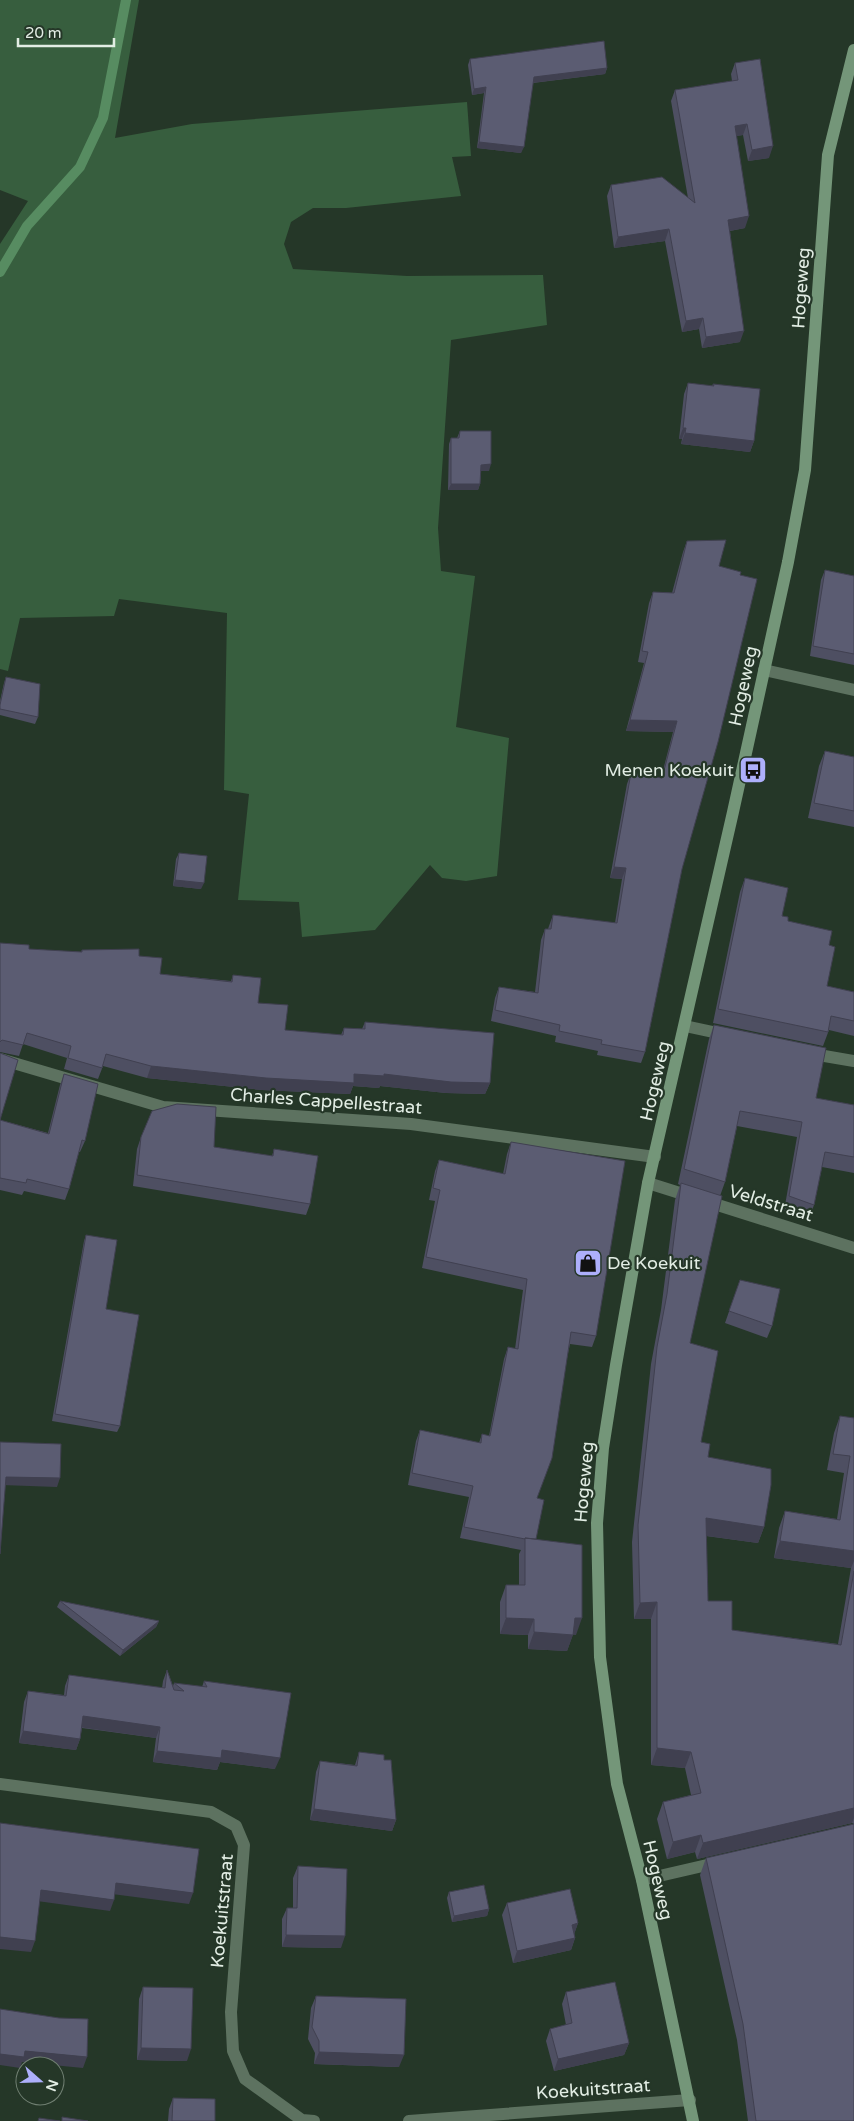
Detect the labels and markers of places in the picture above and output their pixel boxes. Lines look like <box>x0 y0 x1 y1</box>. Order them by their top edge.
bus stop icon: Menen Koekuit <box>738 755 768 785</box>
place label: Menen Koekuit <box>605 759 734 781</box>
shop icon: De Koekuit <box>573 1248 603 1278</box>
place label: De Koekuit <box>607 1252 700 1274</box>

